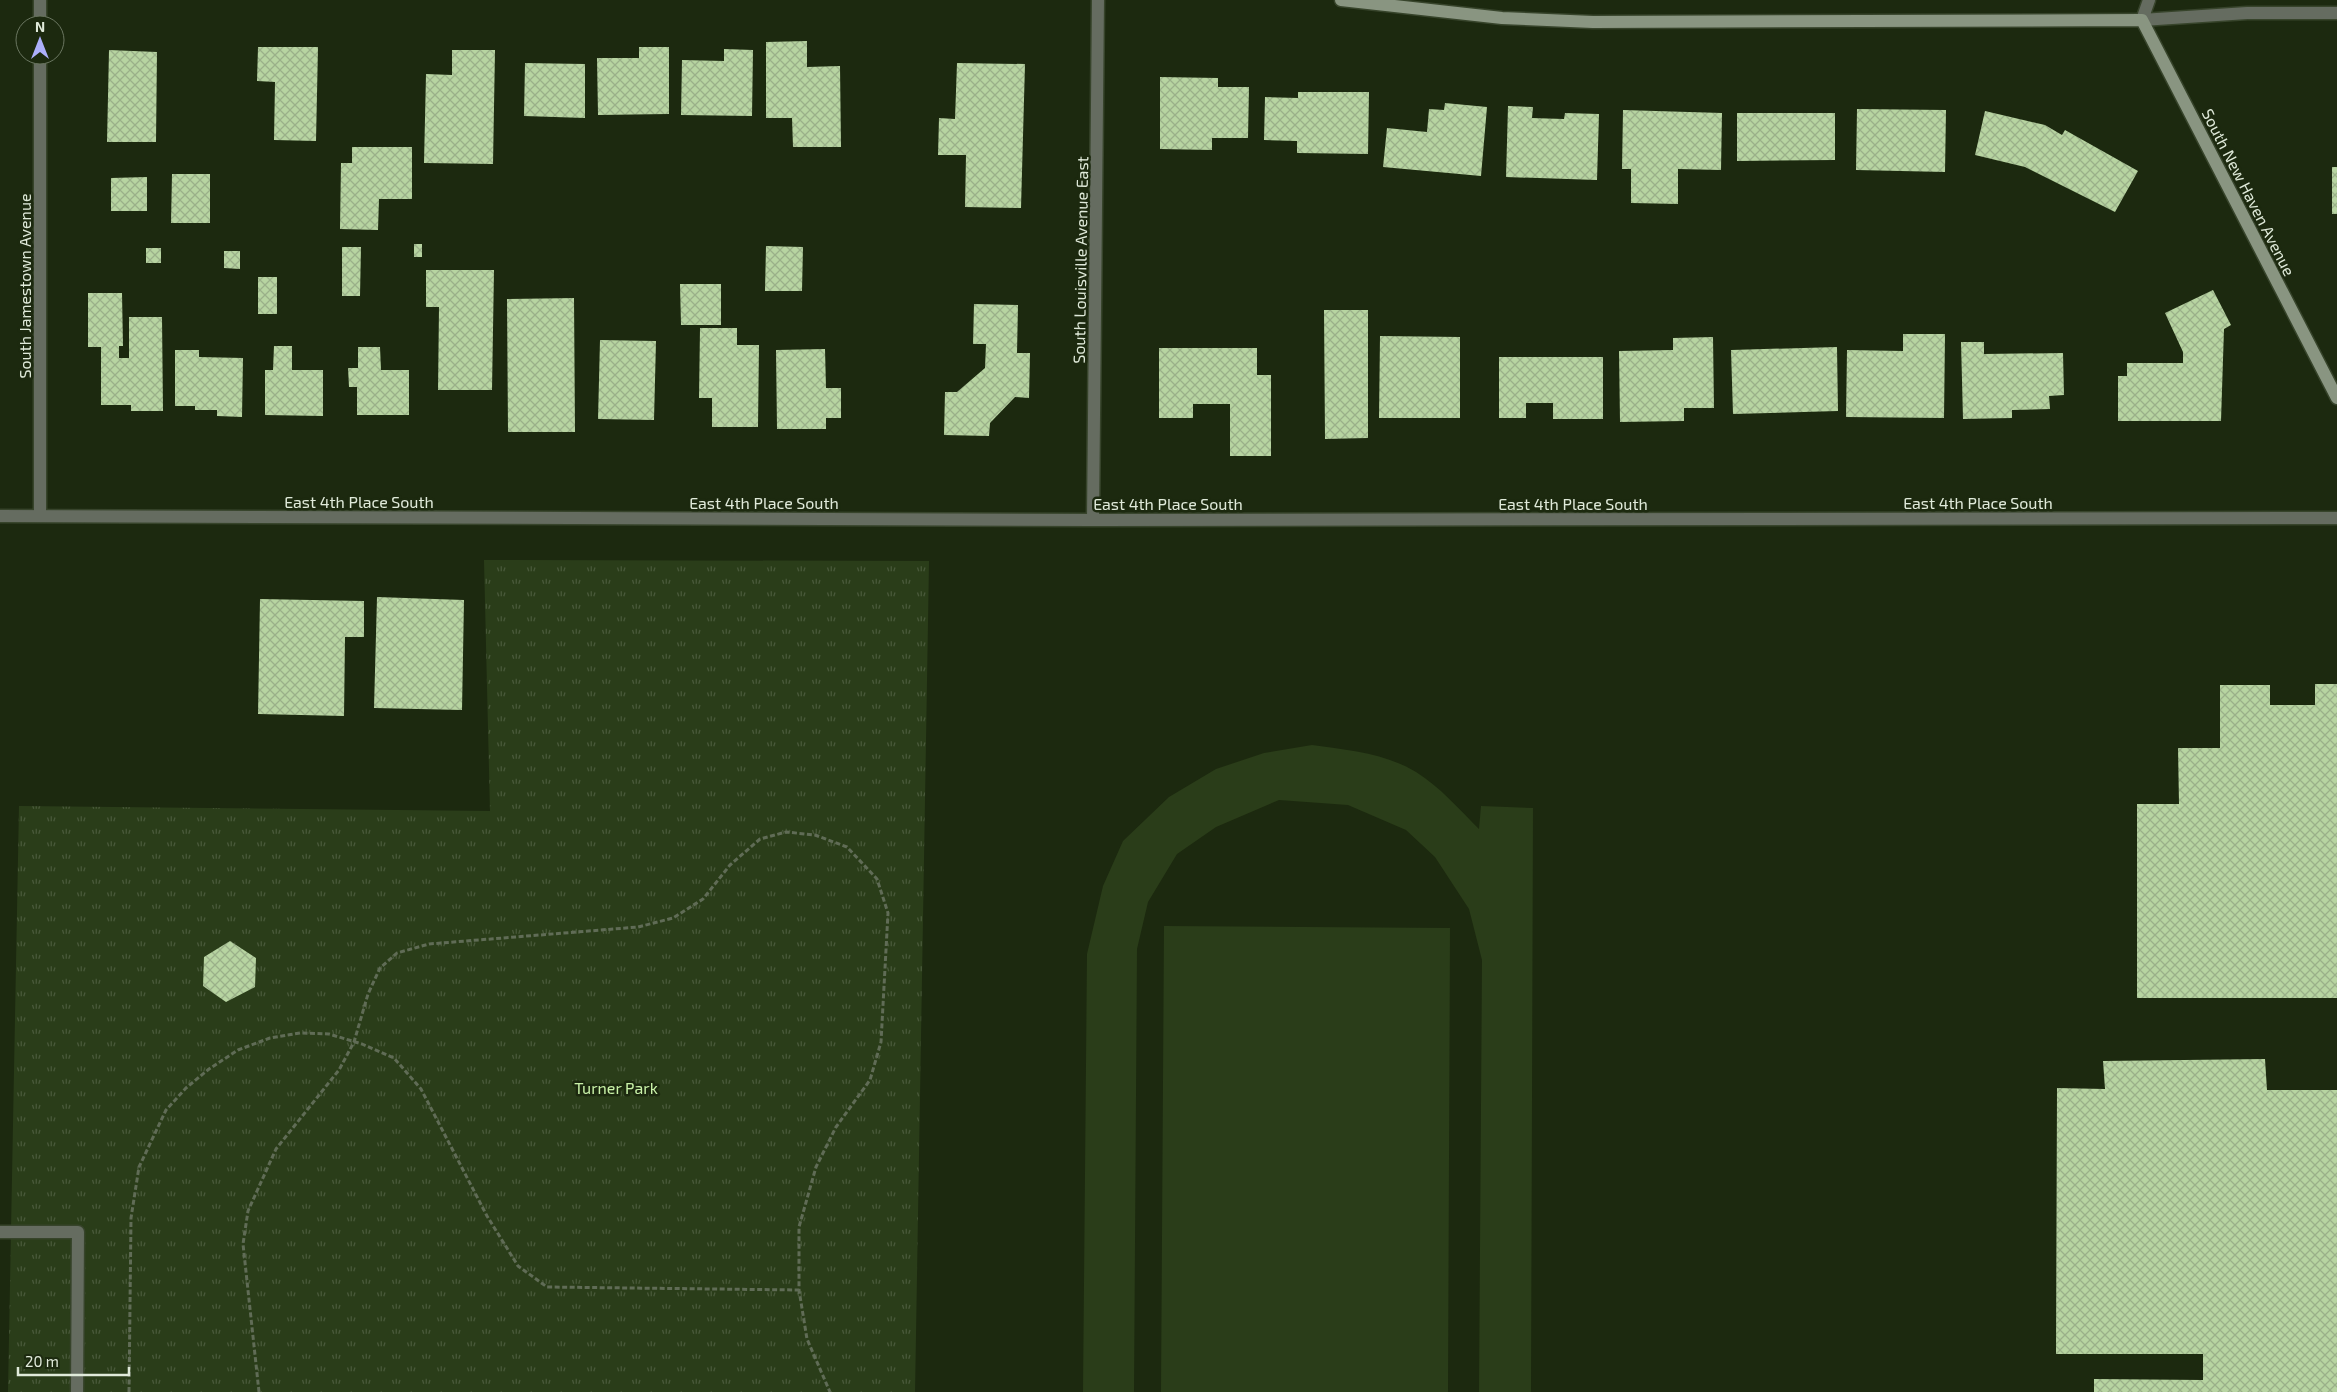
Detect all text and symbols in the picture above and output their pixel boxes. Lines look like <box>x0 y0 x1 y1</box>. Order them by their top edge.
north arrow <box>15 15 65 65</box>
text: N <box>35 18 45 35</box>
street label: South New Haven Avenue <box>2199 105 2299 279</box>
street label: South Louisville Avenue East <box>1069 156 1091 364</box>
street label: South Jamestown Avenue <box>15 193 34 379</box>
street label: East 4th Place South <box>284 492 434 511</box>
street label: East 4th Place South <box>689 493 839 512</box>
street label: East 4th Place South <box>1903 493 2053 512</box>
street label: East 4th Place South <box>1093 494 1243 513</box>
street label: East 4th Place South <box>1498 494 1648 513</box>
park label: Turner Park <box>574 1078 658 1097</box>
scale bar <box>18 1344 129 1376</box>
text: 20 m <box>25 1352 59 1370</box>

